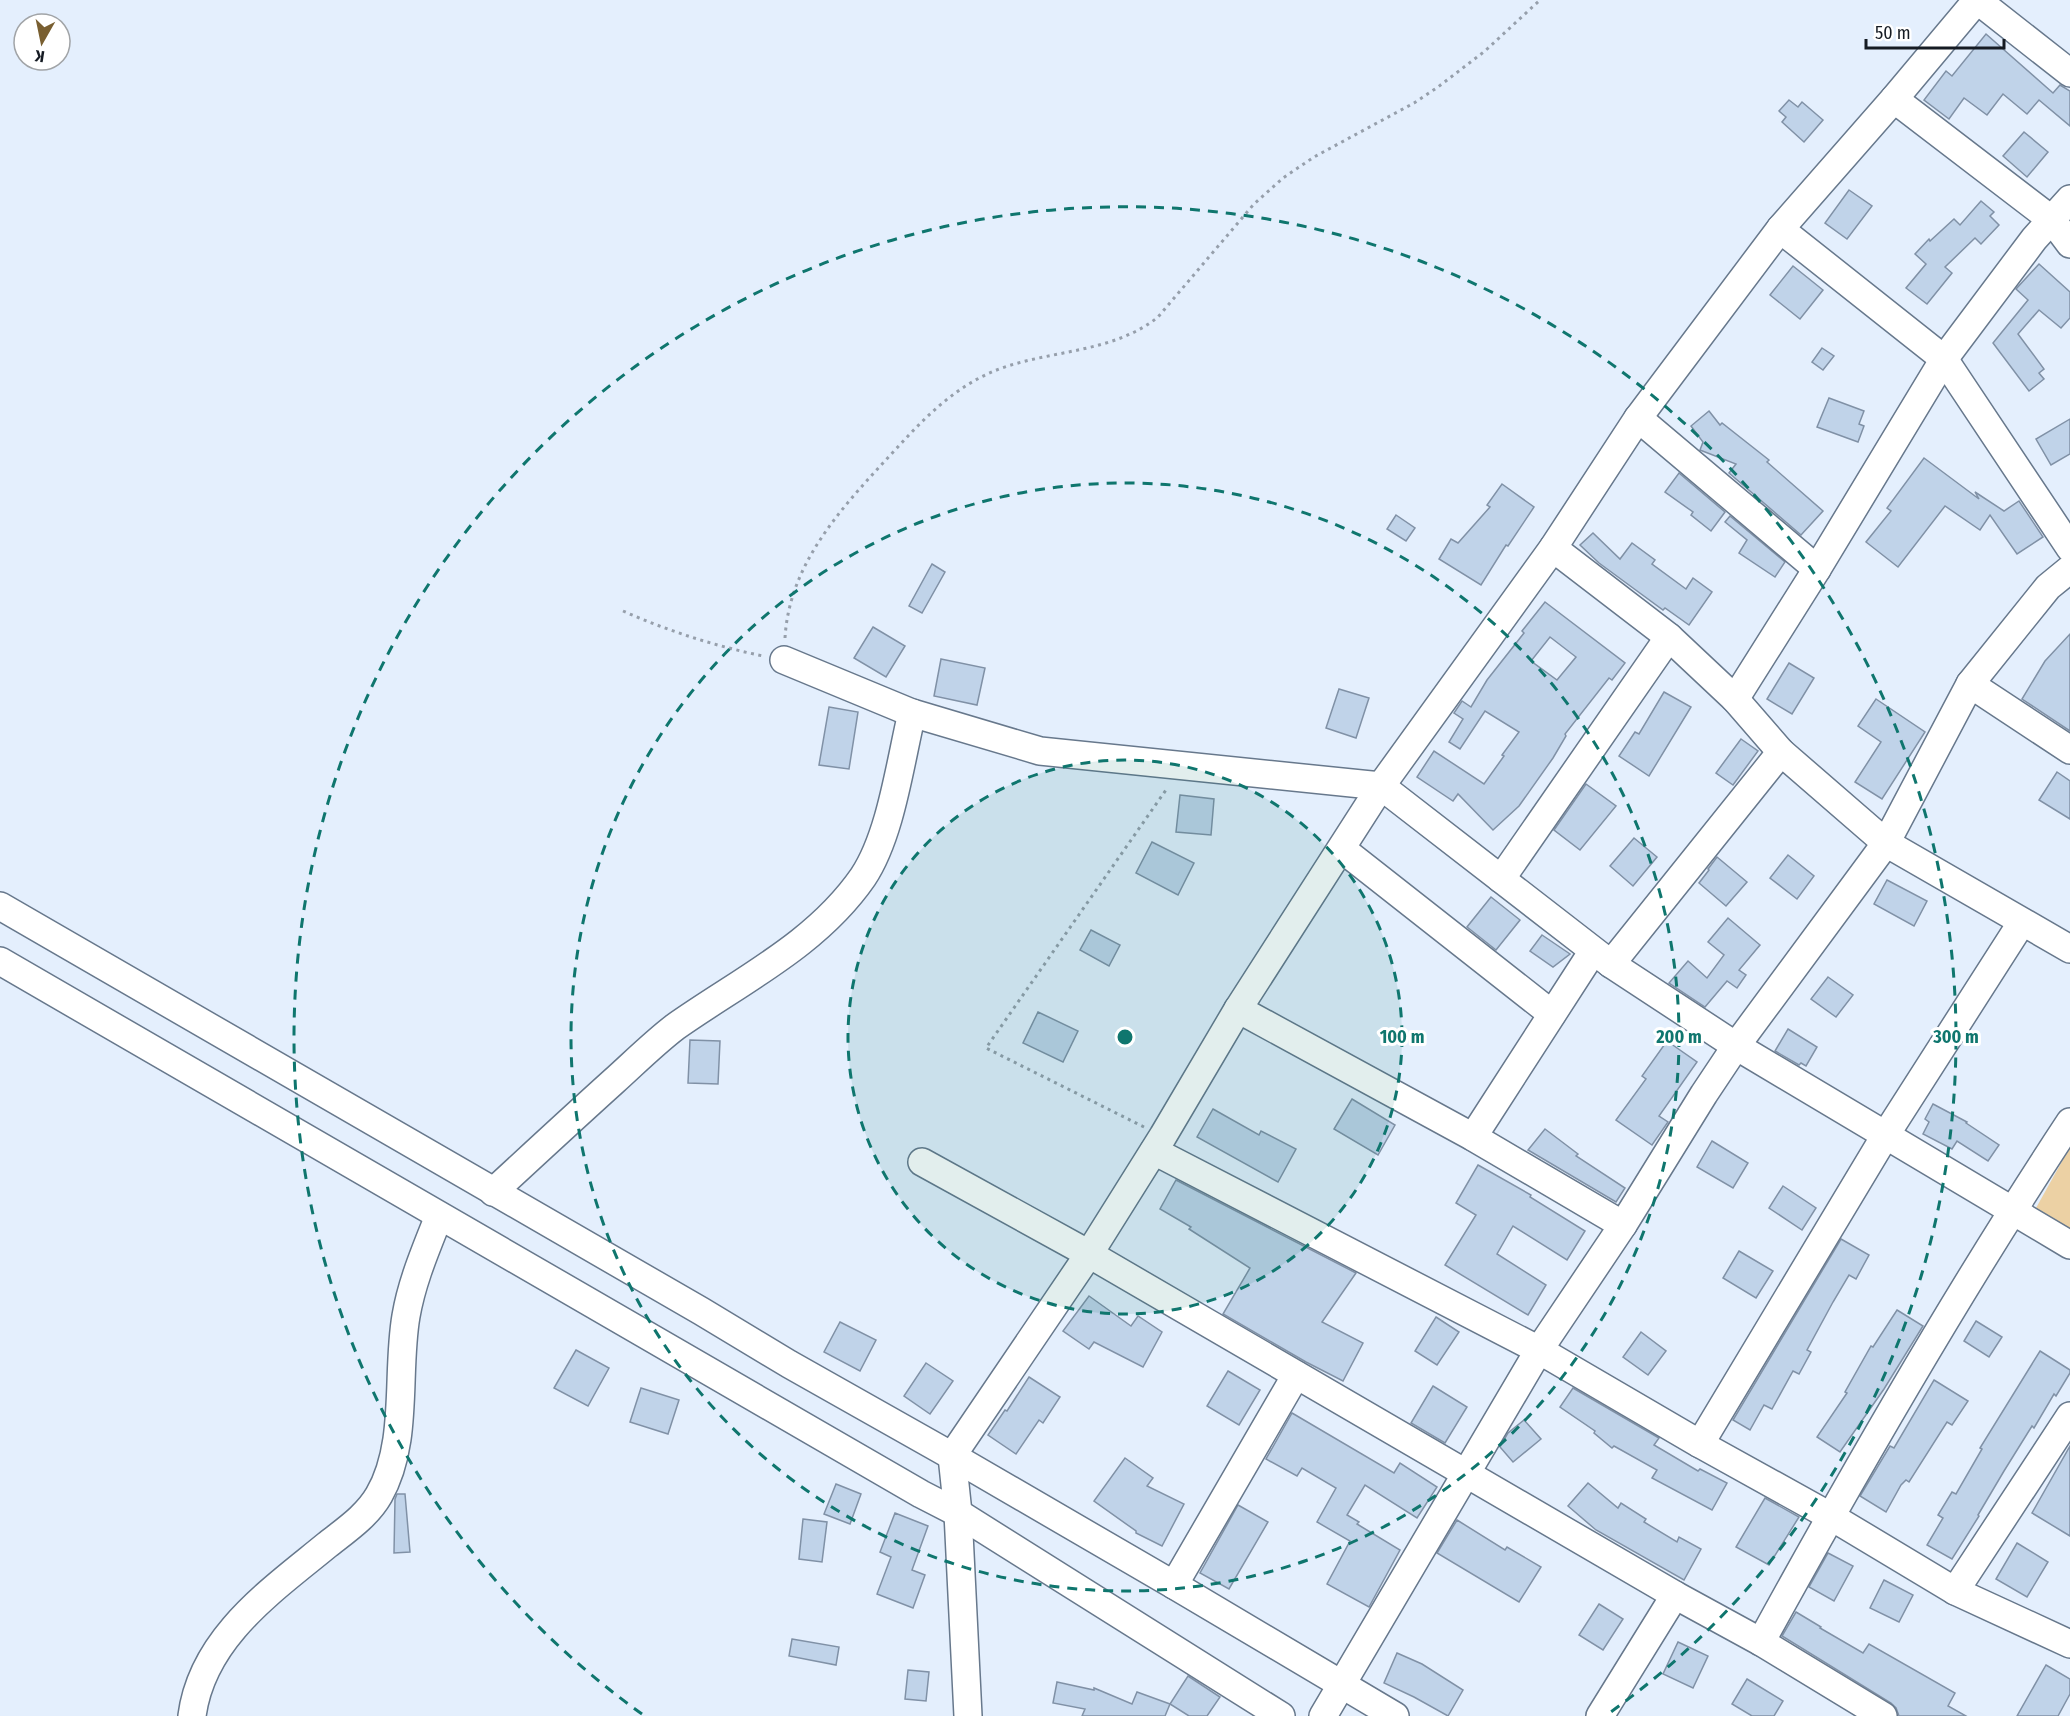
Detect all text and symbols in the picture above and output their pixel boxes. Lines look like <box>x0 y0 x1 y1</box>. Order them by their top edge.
north arrow <box>12 12 72 72</box>
scale bar <box>1866 12 2004 50</box>
text: 50 m <box>1875 22 1911 44</box>
text: K <box>33 46 46 66</box>
text: 100 m <box>1380 1026 1424 1048</box>
text: 200 m <box>1655 1026 1702 1048</box>
text: 300 m <box>1932 1026 1979 1048</box>
centre of rings <box>1115 1027 1135 1047</box>

